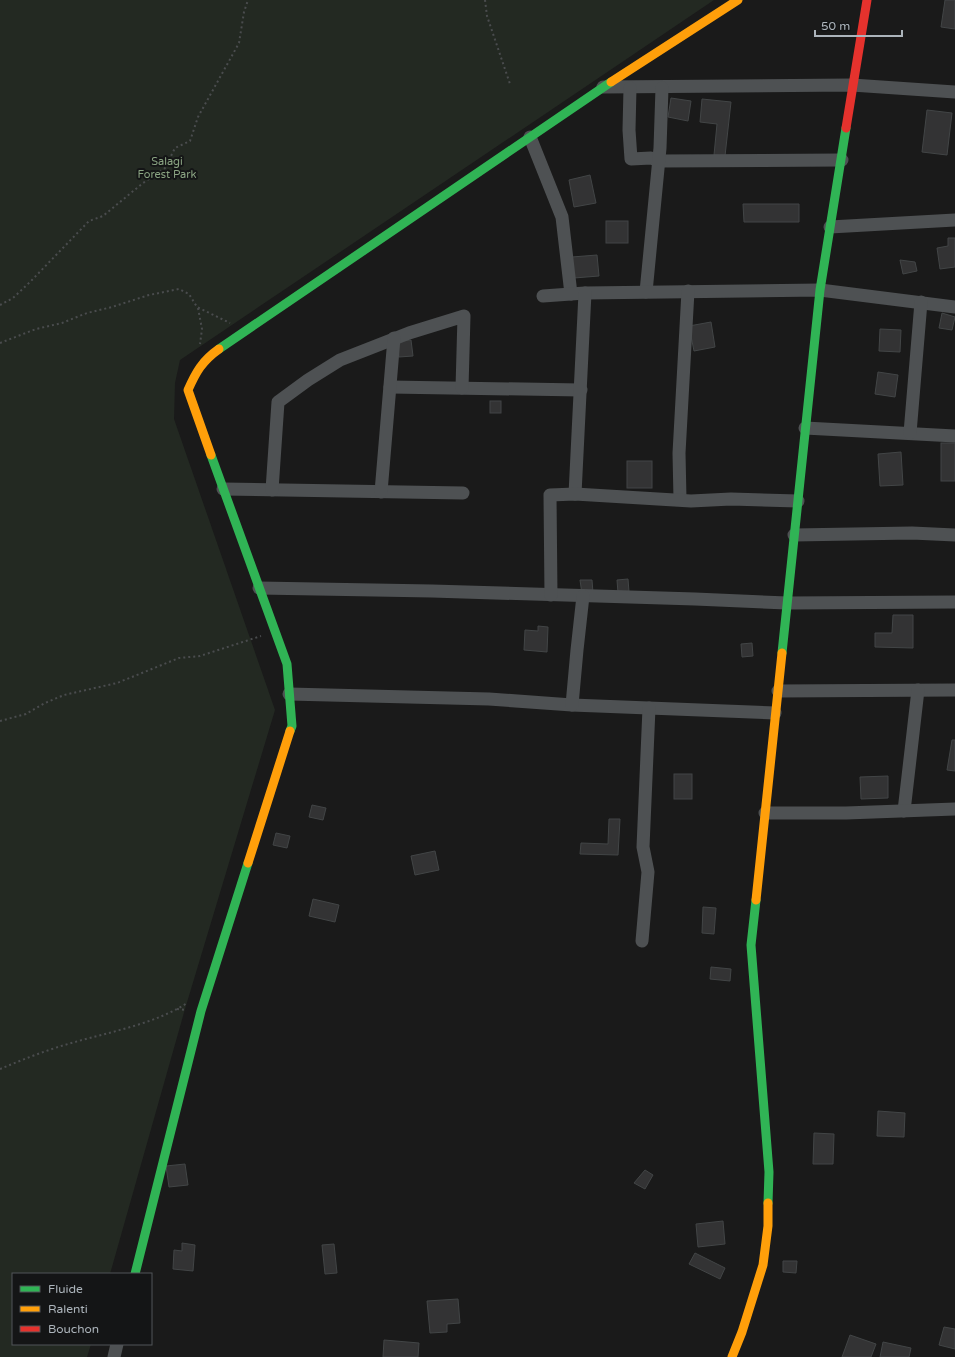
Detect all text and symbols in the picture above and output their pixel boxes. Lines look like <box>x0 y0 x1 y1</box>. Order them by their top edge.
scale bar <box>815 12 902 38</box>
text: 50 m <box>821 19 850 33</box>
park label: Salagi Forest Park <box>137 155 197 181</box>
legend <box>12 1273 152 1345</box>
text: Fluide <box>48 1282 83 1296</box>
text: Ralenti <box>48 1302 88 1316</box>
text: Bouchon <box>48 1322 99 1336</box>

